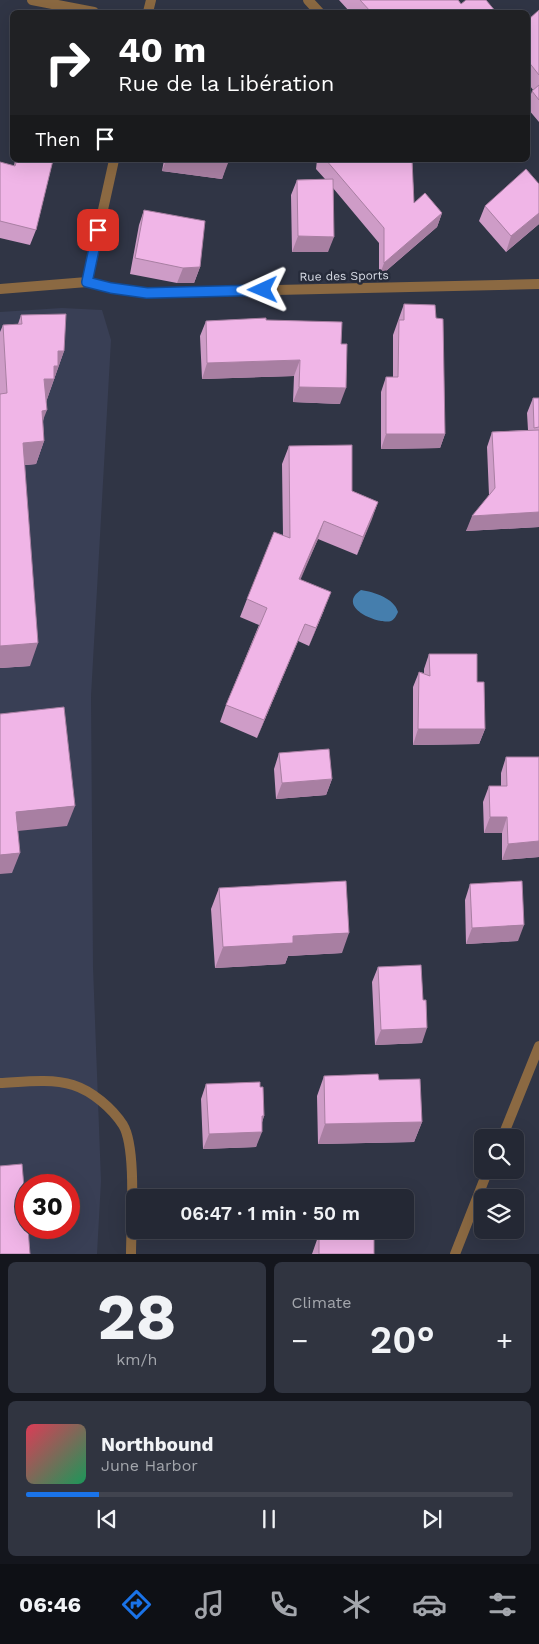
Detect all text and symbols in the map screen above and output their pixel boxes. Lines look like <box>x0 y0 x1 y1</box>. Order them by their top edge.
text: 40 m <box>118 29 206 71</box>
icon: right <box>35 30 100 95</box>
text: Rue de la Libération <box>118 71 334 96</box>
icon: arrive <box>91 125 119 153</box>
text: Then <box>35 128 81 151</box>
pin <box>77 209 119 251</box>
icon: arrive <box>84 216 112 244</box>
position arrow <box>236 263 288 315</box>
street label: Rue des Sports <box>299 268 389 284</box>
map controls <box>474 1129 524 1239</box>
button: search <box>474 1129 524 1179</box>
speed limit sign: 30 <box>15 1174 80 1239</box>
button: layers <box>474 1189 524 1239</box>
text: 06:47 · 1 min · 50 m <box>180 1202 360 1225</box>
text: 28 <box>97 1279 177 1355</box>
text: Climate <box>292 1293 352 1312</box>
text: 20° <box>370 1318 435 1362</box>
text: − <box>292 1324 308 1357</box>
text: + <box>496 1324 513 1357</box>
text: km/h <box>116 1350 157 1369</box>
text: Northbound <box>101 1433 213 1456</box>
text: June Harbor <box>101 1456 198 1475</box>
icon: previous <box>93 1505 121 1533</box>
icon: pause <box>255 1505 283 1533</box>
icon: next <box>418 1505 446 1533</box>
icon: directions <box>119 1587 154 1622</box>
icon: music <box>192 1587 227 1622</box>
icon: phone <box>266 1587 301 1622</box>
icon: climate <box>339 1587 374 1622</box>
icon: car <box>412 1587 447 1622</box>
icon: filters <box>485 1587 520 1622</box>
text: 06:46 <box>19 1592 81 1617</box>

